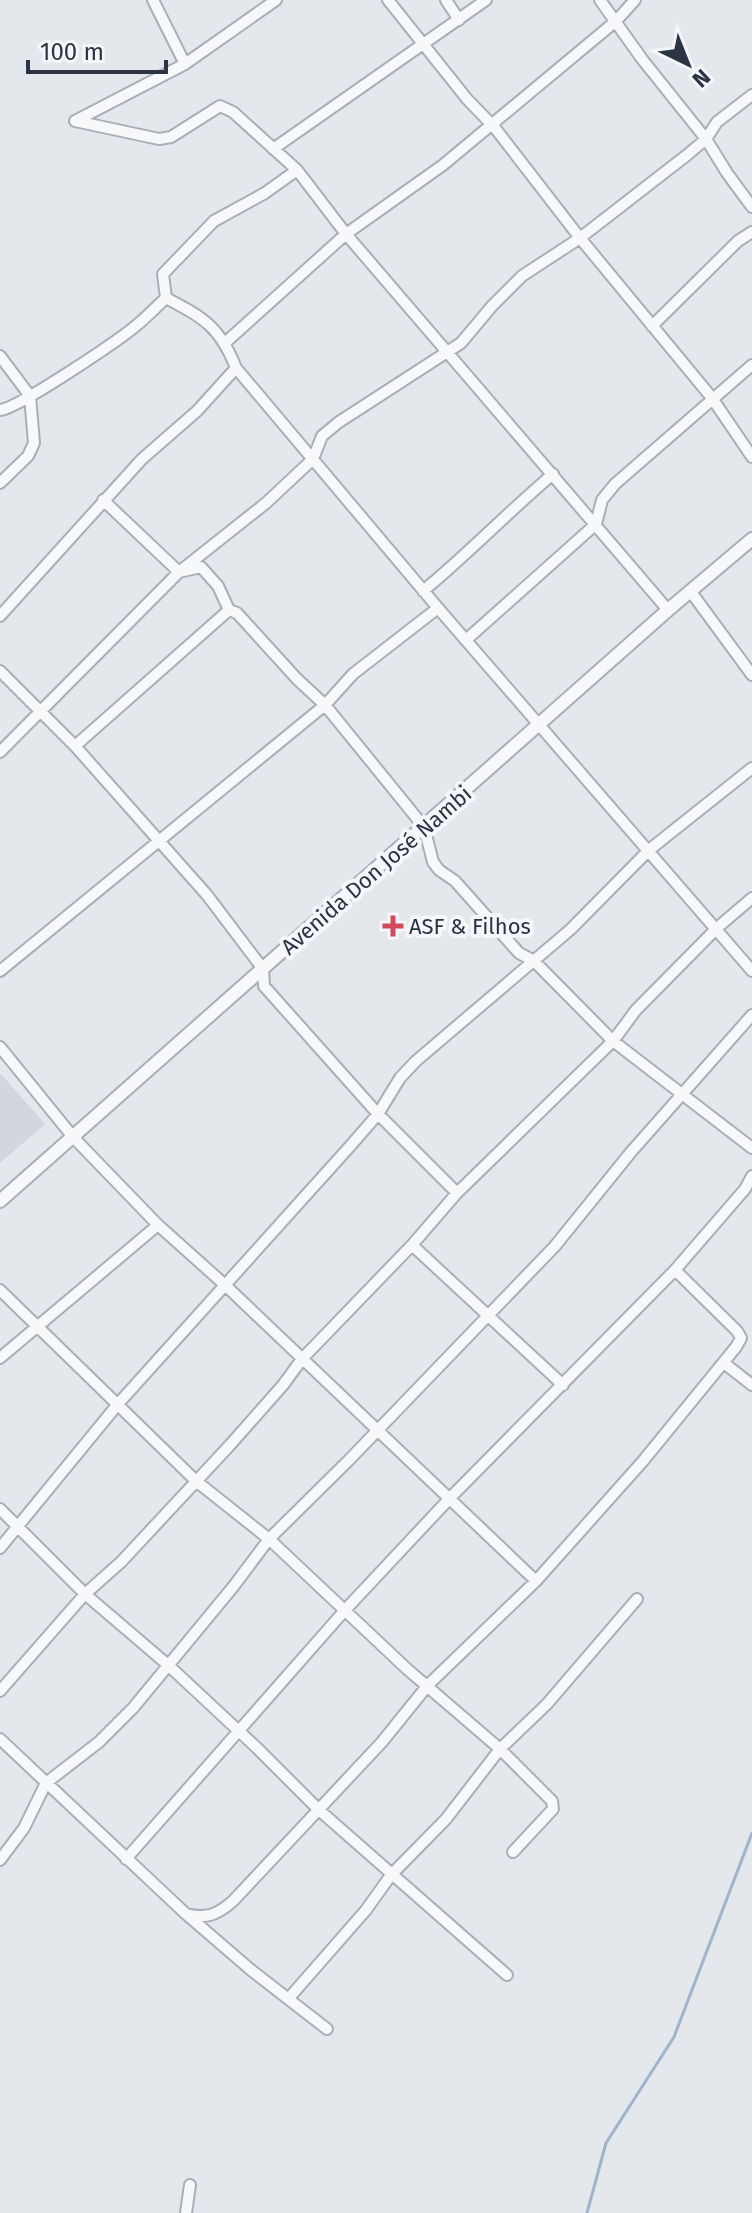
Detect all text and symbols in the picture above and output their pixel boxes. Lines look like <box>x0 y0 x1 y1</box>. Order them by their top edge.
scale bar <box>28 24 166 74</box>
north arrow <box>648 24 728 104</box>
text: 100 m <box>40 38 104 66</box>
text: N <box>687 63 716 93</box>
street label: Avenida Don José Nambi <box>275 780 477 961</box>
place label: ASF & Filhos <box>409 913 531 940</box>
marker: ASF & Filhos <box>384 917 402 935</box>

